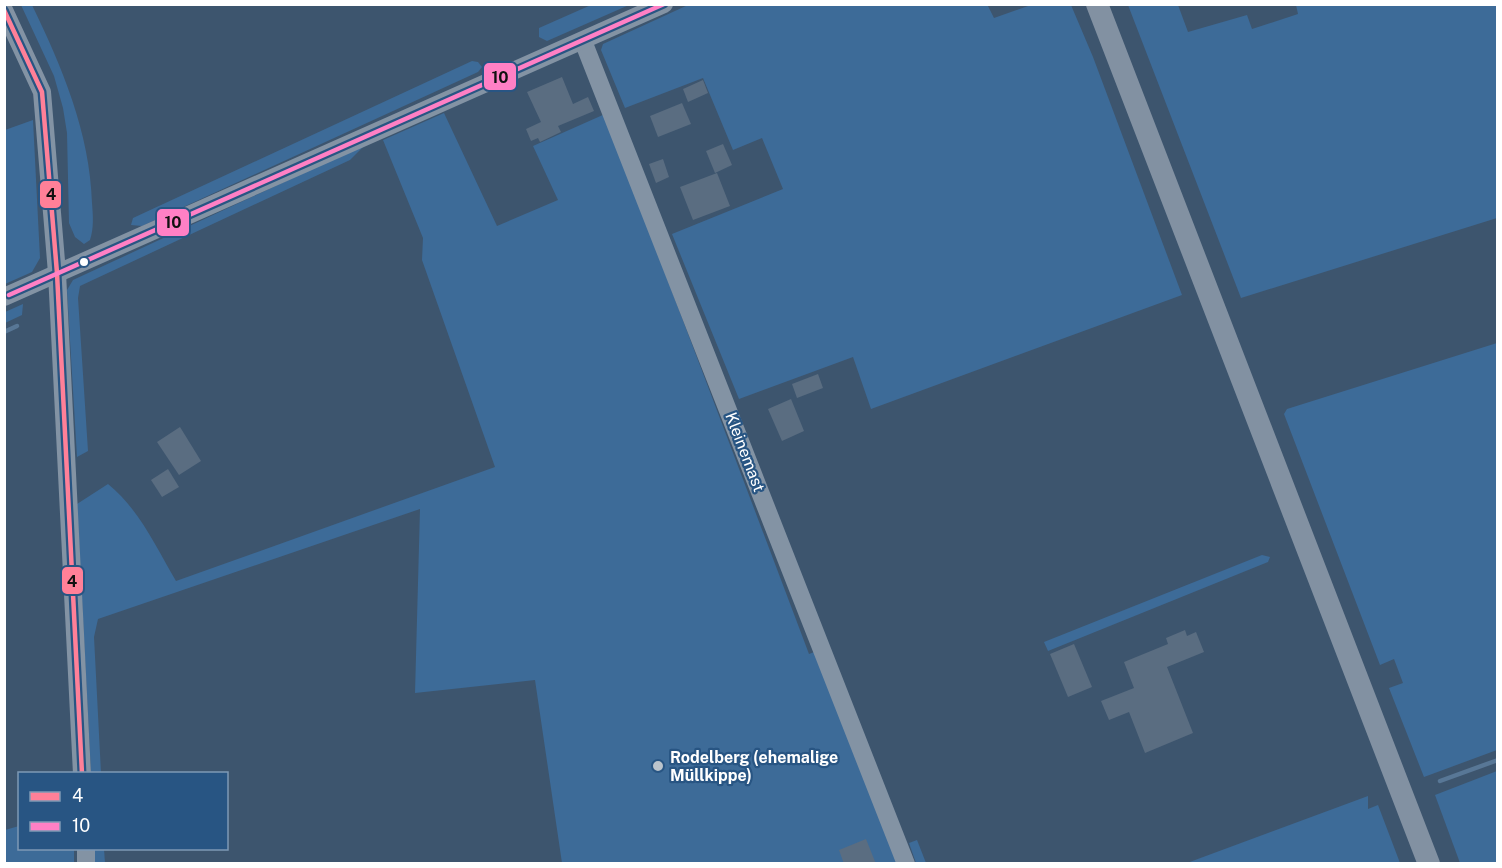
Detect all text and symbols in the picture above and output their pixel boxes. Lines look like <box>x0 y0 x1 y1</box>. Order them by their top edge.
line badge: 10 <box>483 62 517 91</box>
text: 10 <box>491 68 509 87</box>
line badge: 4 <box>39 180 62 209</box>
text: 4 <box>46 185 57 204</box>
line badge: 10 <box>156 208 190 237</box>
text: 10 <box>164 213 182 232</box>
unlabelled marker <box>78 256 90 268</box>
street label: Kleinemast <box>721 410 769 494</box>
line badge: 4 <box>61 566 84 595</box>
text: 4 <box>67 572 78 591</box>
place label: Rodelberg (ehemalige Müllkippe) <box>670 748 838 785</box>
marker: Rodelberg (ehemalige Müllkippe) <box>651 759 665 773</box>
legend <box>18 772 228 850</box>
text: 4 <box>72 785 83 806</box>
text: 10 <box>72 815 90 836</box>

